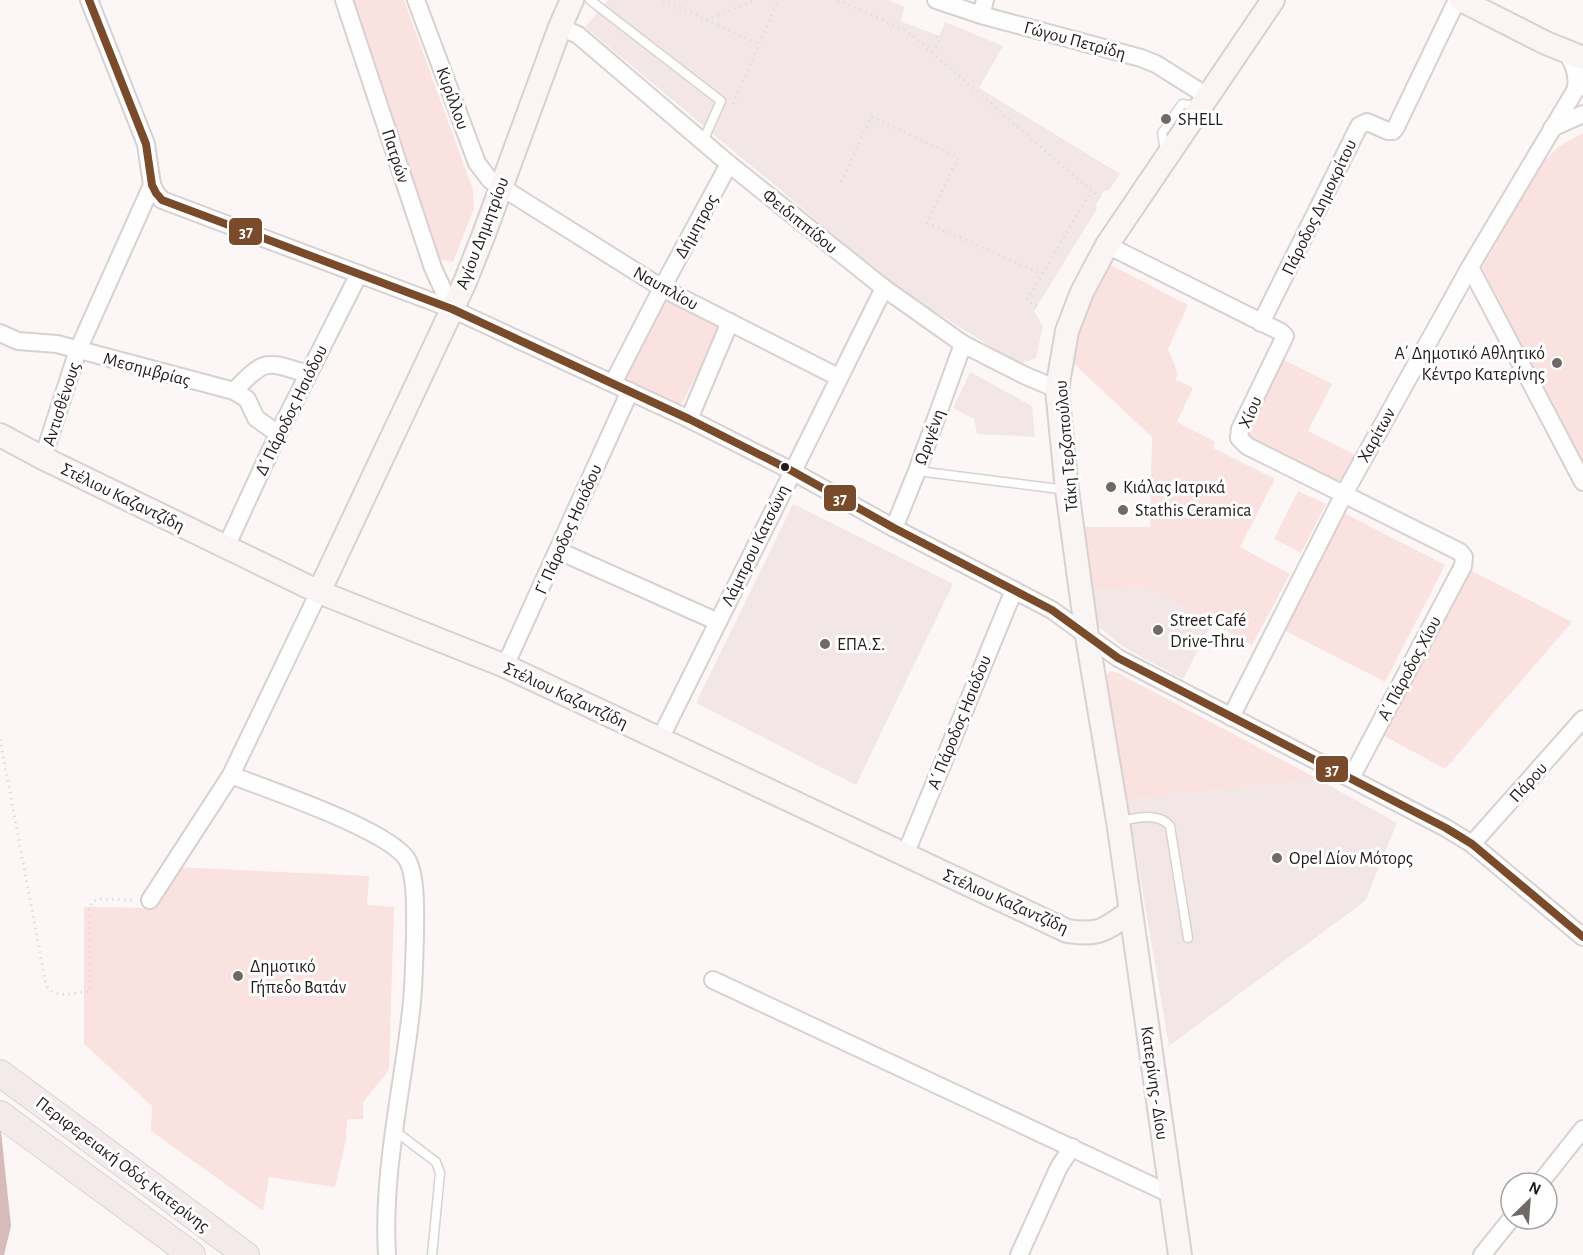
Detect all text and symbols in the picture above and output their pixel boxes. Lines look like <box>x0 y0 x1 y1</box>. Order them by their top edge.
street label: Γώγου Πετρίδη <box>1022 18 1128 63</box>
street label: Κυρίλλου <box>432 64 473 132</box>
place label: SHELL <box>1178 111 1223 129</box>
marker: SHELL <box>1159 112 1173 126</box>
street label: Πατρών <box>378 127 412 186</box>
street label: Πάροδος Δημοκρίτου <box>1278 136 1361 278</box>
street label: Αγίου Δημητρίου <box>452 174 513 292</box>
street label: Φειδιππίδου <box>758 185 841 257</box>
street label: Δήμητρος <box>672 192 722 261</box>
line badge: 37 <box>228 217 263 246</box>
text: 37 <box>239 224 253 240</box>
street label: Ναυπλίου <box>630 263 701 314</box>
street label: Δ΄ Πάροδος Ησιόδου <box>253 342 331 479</box>
place label: Α΄ Δημοτικό Αθλητικό Κέντρο Κατερίνης <box>1394 345 1545 384</box>
street label: Μεσημβρίας <box>101 349 192 390</box>
marker: Α΄ Δημοτικό Αθλητικό Κέντρο Κατερίνης <box>1550 356 1564 370</box>
street label: Αντισθένους <box>40 360 84 448</box>
street label: Τάκη Τερζοπούλου <box>1052 379 1082 513</box>
street label: Χίου <box>1235 393 1266 431</box>
street label: Χαρίτων <box>1354 404 1399 466</box>
street label: Ωριγένη <box>912 407 948 468</box>
street label: Στέλιου Καζαντζίδη <box>58 459 188 536</box>
unlabelled marker <box>779 461 791 473</box>
street label: Γ΄ Πάροδος Ησιόδου <box>532 462 606 597</box>
place label: Κιάλας Ιατρικά <box>1123 479 1225 497</box>
marker: Κιάλας Ιατρικά <box>1104 480 1118 494</box>
street label: Λάμπρου Κατσώνη <box>719 482 793 609</box>
line badge: 37 <box>823 484 857 512</box>
text: 37 <box>833 491 847 507</box>
place label: Stathis Ceramica <box>1135 502 1252 520</box>
marker: Stathis Ceramica <box>1116 503 1130 517</box>
place label: Street Café Drive-Thru <box>1170 612 1246 651</box>
street label: Α΄ Πάροδος Χίου <box>1374 613 1445 724</box>
marker: Street Café Drive-Thru <box>1151 623 1165 637</box>
place label: ΕΠΑ.Σ. <box>837 636 885 654</box>
marker: ΕΠΑ.Σ. <box>818 637 832 651</box>
street label: Α΄ Πάροδος Ησιόδου <box>925 653 995 792</box>
street label: Στέλιου Καζαντζίδη <box>501 658 631 733</box>
line badge: 37 <box>1315 755 1349 783</box>
street label: Πάρου <box>1506 759 1551 806</box>
text: 37 <box>1325 762 1339 778</box>
place label: Opel Δίον Μότορς <box>1289 849 1413 868</box>
marker: Opel Δίον Μότορς <box>1270 851 1284 865</box>
street label: Στέλιου Καζαντζίδη <box>940 865 1071 938</box>
place label: Δημοτικό Γήπεδο Βατάν <box>250 958 347 997</box>
marker: Δημοτικό Γήπεδο Βατάν <box>231 969 245 983</box>
street label: Κατερίνης - Δίου <box>1137 1025 1172 1141</box>
street label: Περιφερειακή Οδός Κατερίνης <box>32 1093 213 1236</box>
north arrow <box>1499 1171 1559 1231</box>
text: N <box>1526 1179 1543 1198</box>

